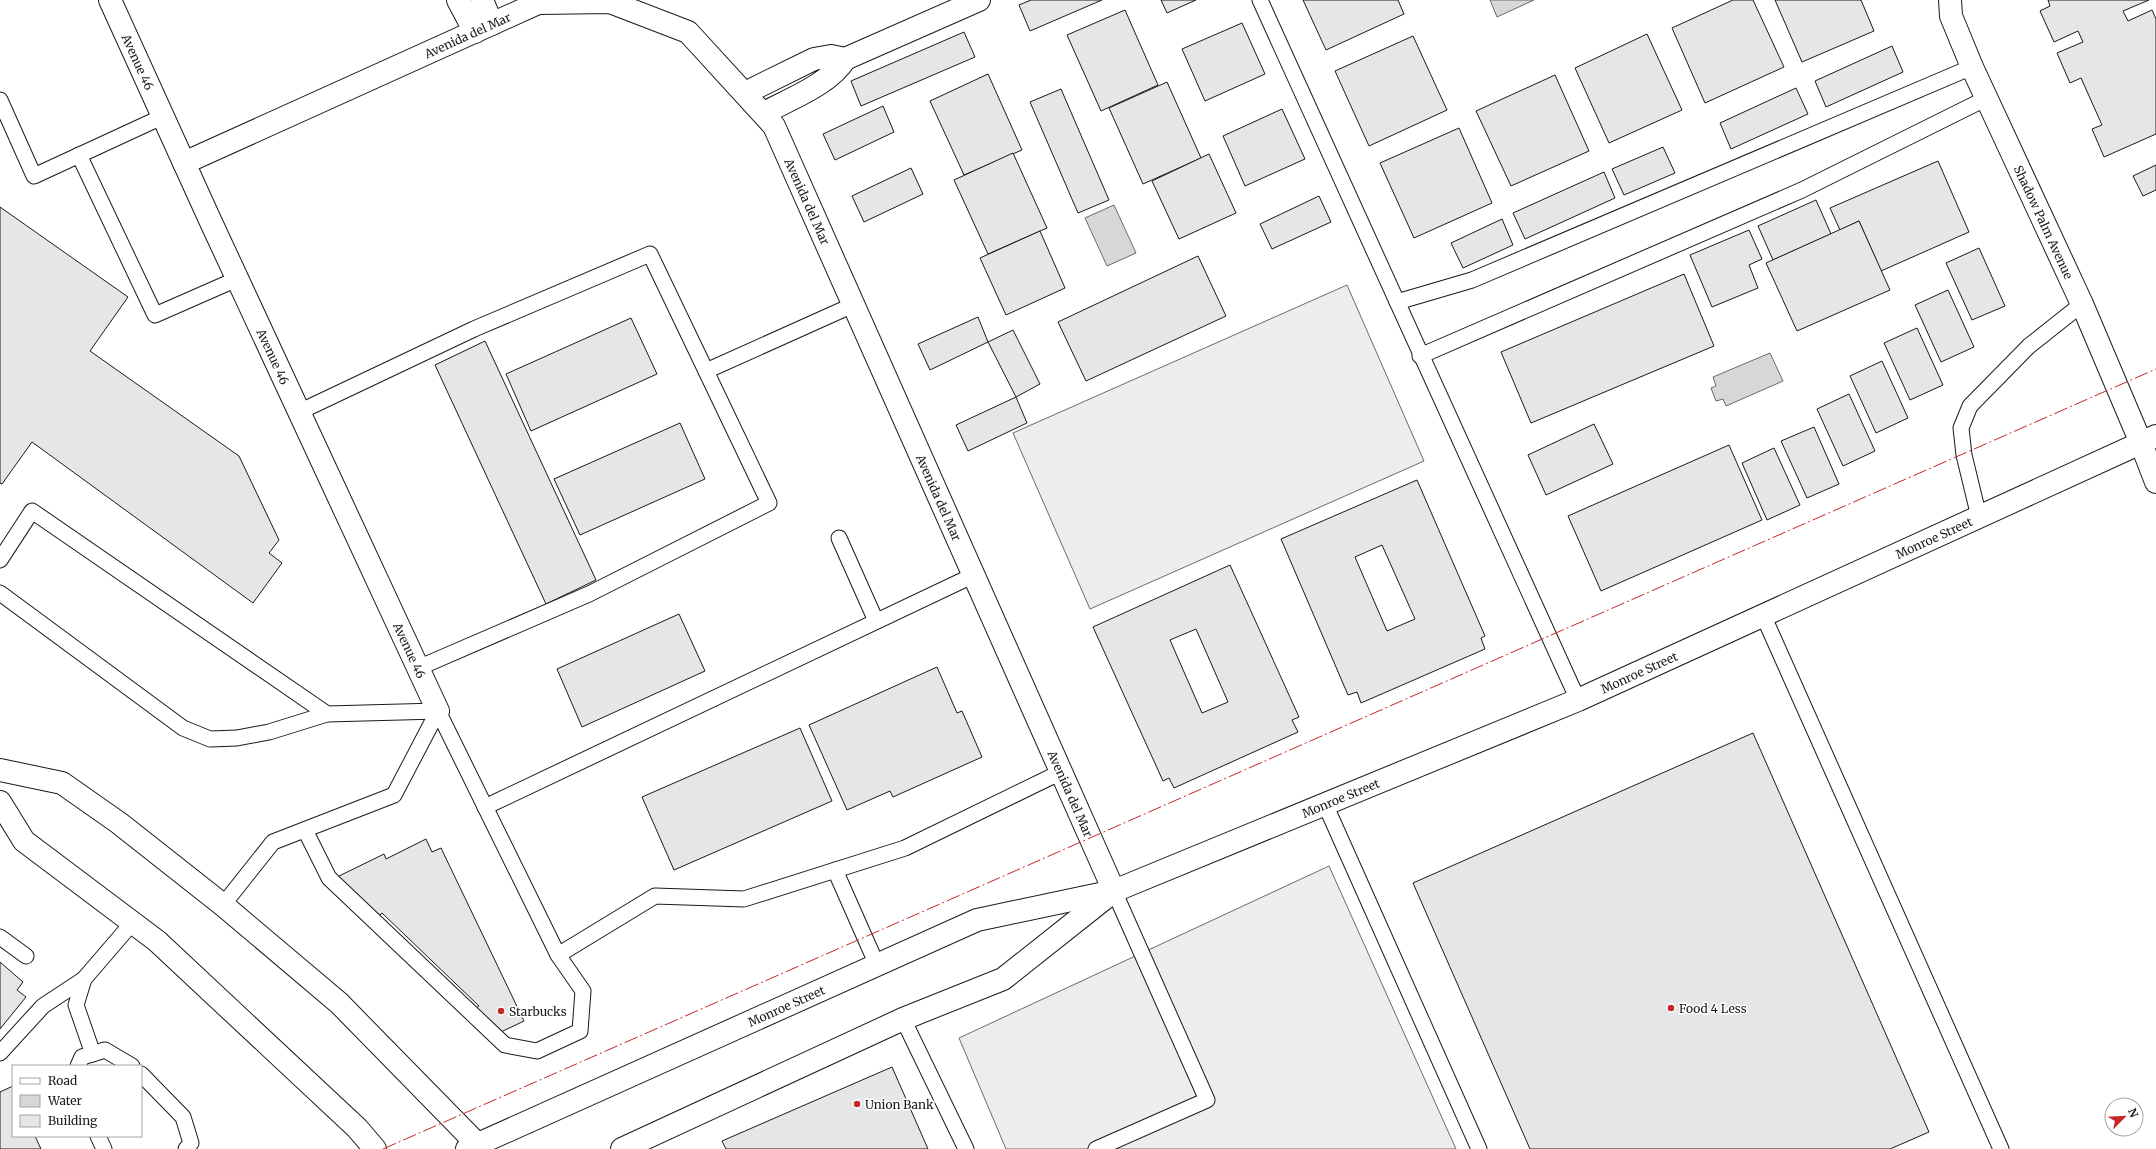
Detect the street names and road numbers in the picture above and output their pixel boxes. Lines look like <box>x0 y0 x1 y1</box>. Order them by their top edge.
street label: Avenida del Mar <box>421 9 513 61</box>
street label: Avenue 46 <box>119 31 157 92</box>
street label: Avenida del Mar <box>781 155 834 248</box>
street label: Shadow Palm Avenue <box>2011 163 2077 281</box>
street label: Avenue 46 <box>254 325 293 387</box>
street label: Avenida del Mar <box>913 451 965 544</box>
street label: Monroe Street <box>1893 513 1975 561</box>
street label: Avenue 46 <box>390 619 429 680</box>
street label: Monroe Street <box>1598 648 1680 696</box>
street label: Avenida del Mar <box>1045 747 1097 840</box>
street label: Monroe Street <box>1299 775 1382 820</box>
street label: Monroe Street <box>746 982 827 1029</box>

